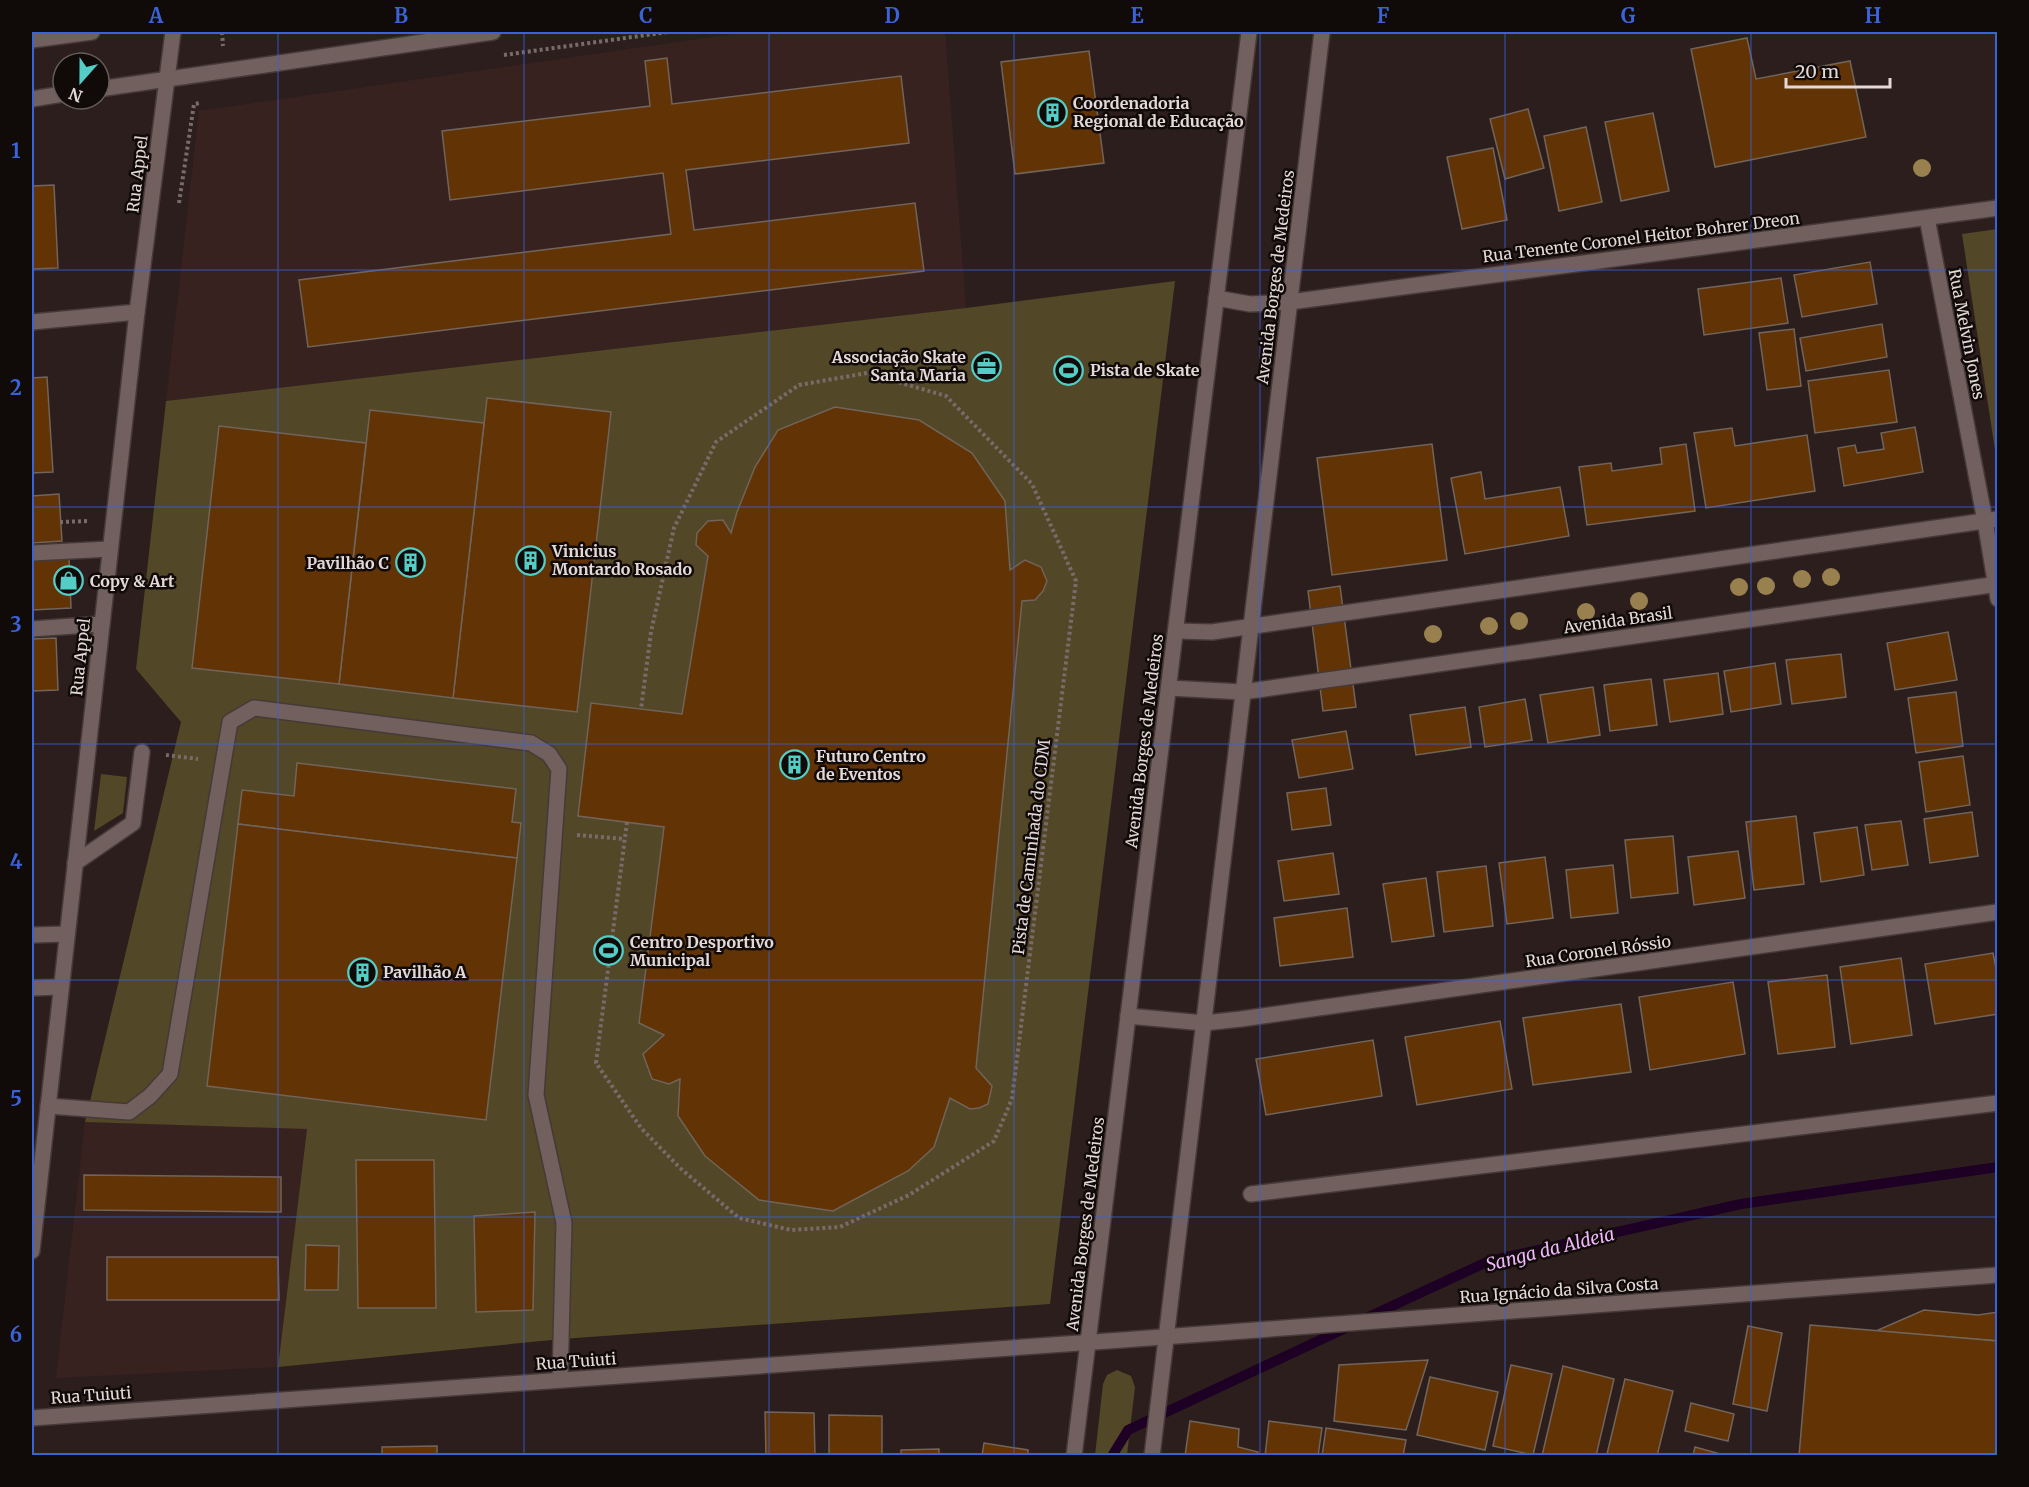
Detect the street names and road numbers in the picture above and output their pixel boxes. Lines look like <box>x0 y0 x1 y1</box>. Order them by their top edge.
street label: Rua Appel <box>122 134 152 214</box>
street label: Avenida Borges de Medeiros <box>1252 169 1298 386</box>
street label: Rua Tenente Coronel Heitor Bohrer Dreon <box>1481 208 1801 266</box>
street label: Rua Melvin Jones <box>1945 267 1989 401</box>
street label: Avenida Brasil <box>1561 602 1674 638</box>
street label: Rua Appel <box>66 617 94 697</box>
street label: Avenida Borges de Medeiros <box>1121 633 1167 850</box>
street label: Pista de Caminhada do CDM <box>1008 738 1054 956</box>
street label: Rua Coronel Róssio <box>1524 931 1672 971</box>
street label: Avenida Borges de Medeiros <box>1062 1116 1108 1333</box>
street label: Rua Ignácio da Silva Costa <box>1459 1273 1660 1307</box>
street label: Rua Tuiuti <box>535 1348 617 1374</box>
street label: Rua Tuiuti <box>50 1382 132 1408</box>

